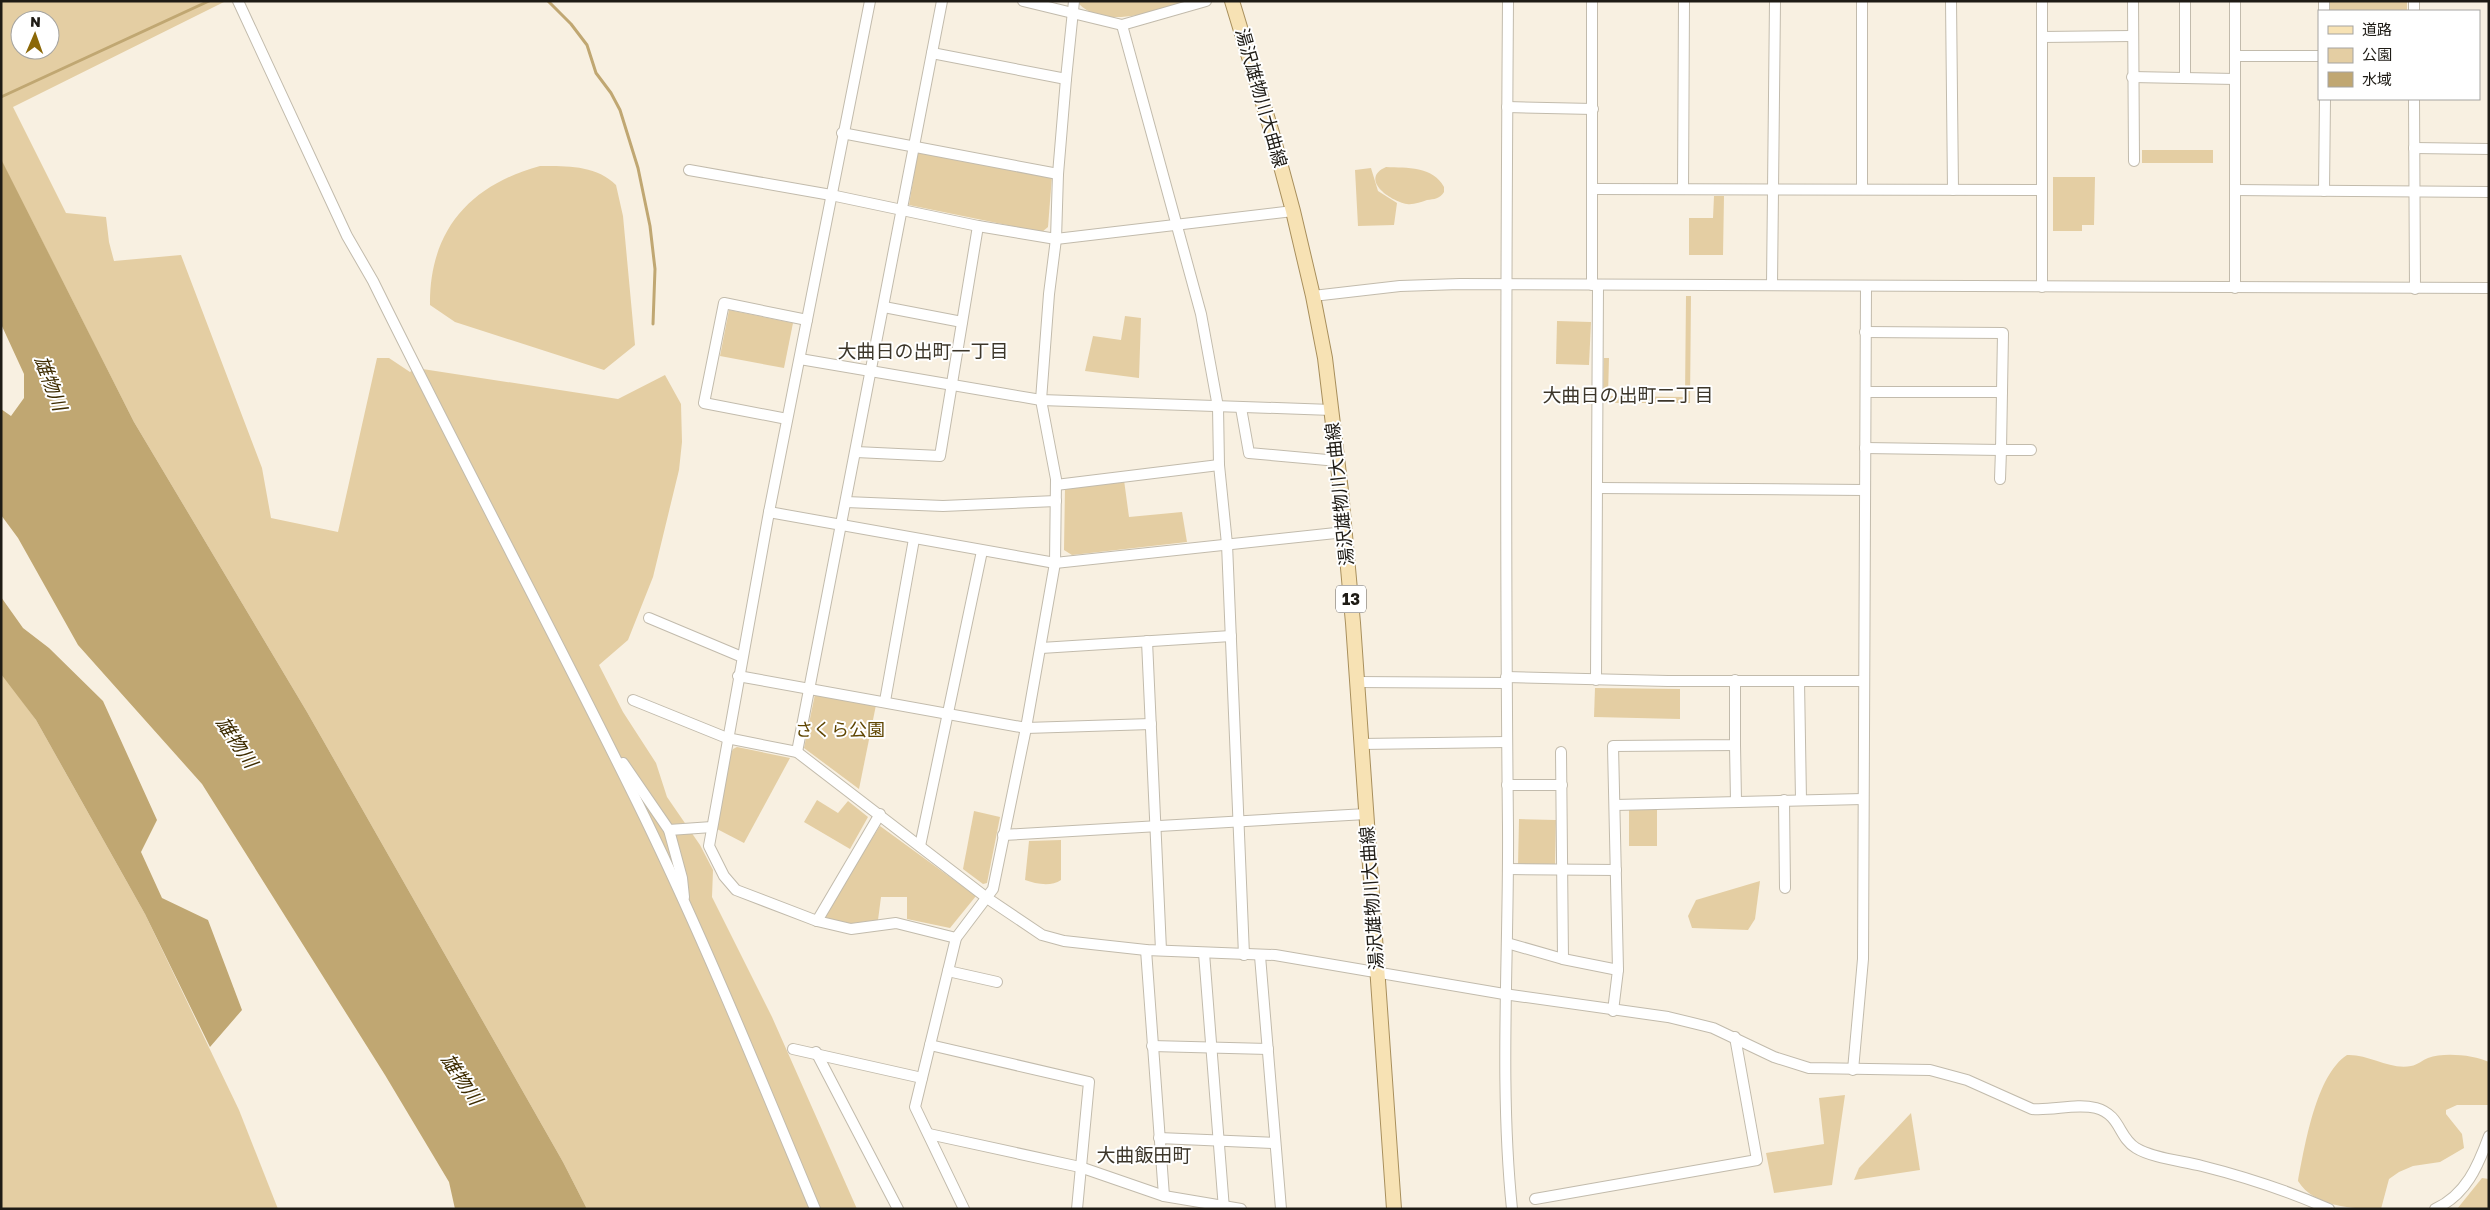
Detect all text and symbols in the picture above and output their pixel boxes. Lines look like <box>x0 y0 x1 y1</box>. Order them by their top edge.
north arrow <box>10 10 60 60</box>
legend <box>2318 10 2480 100</box>
text: N <box>30 13 41 30</box>
text: 道路 <box>2362 20 2392 38</box>
street label: 湯沢雄物川大曲線 <box>1232 25 1292 170</box>
text: 公園 <box>2362 45 2392 63</box>
text: 水域 <box>2362 70 2392 88</box>
district label: 大曲日の出町一丁目 <box>837 339 1009 362</box>
water label: 雄物川 <box>31 352 73 415</box>
district label: 大曲日の出町二丁目 <box>1542 383 1714 406</box>
street label: 湯沢雄物川大曲線 <box>1321 421 1357 567</box>
road number: 13 <box>1336 586 1366 612</box>
water label: 雄物川 <box>212 712 264 773</box>
park label: さくら公園 <box>795 718 885 740</box>
street label: 湯沢雄物川大曲線 <box>1355 825 1387 971</box>
water label: 雄物川 <box>437 1049 489 1110</box>
district label: 大曲飯田町 <box>1096 1143 1192 1166</box>

